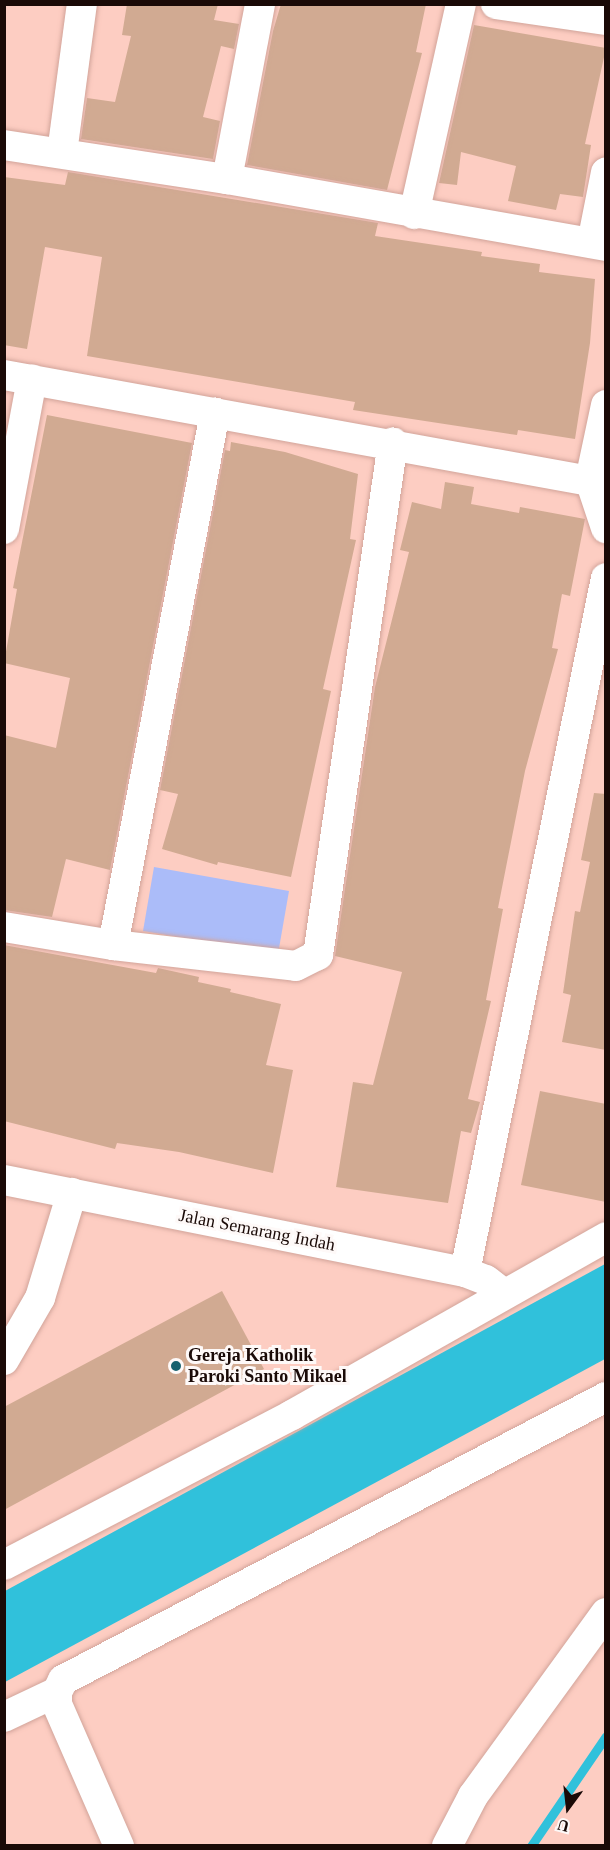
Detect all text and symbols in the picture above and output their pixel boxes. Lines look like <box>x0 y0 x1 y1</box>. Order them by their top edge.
street label: Jalan Semarang Indah <box>177 1204 337 1256</box>
place label: Gereja Katholik Paroki Santo Mikael <box>188 1345 347 1388</box>
marker: Gereja Katholik Paroki Santo Mikael <box>169 1359 183 1373</box>
north arrow <box>538 1778 598 1838</box>
text: U <box>555 1816 571 1836</box>

